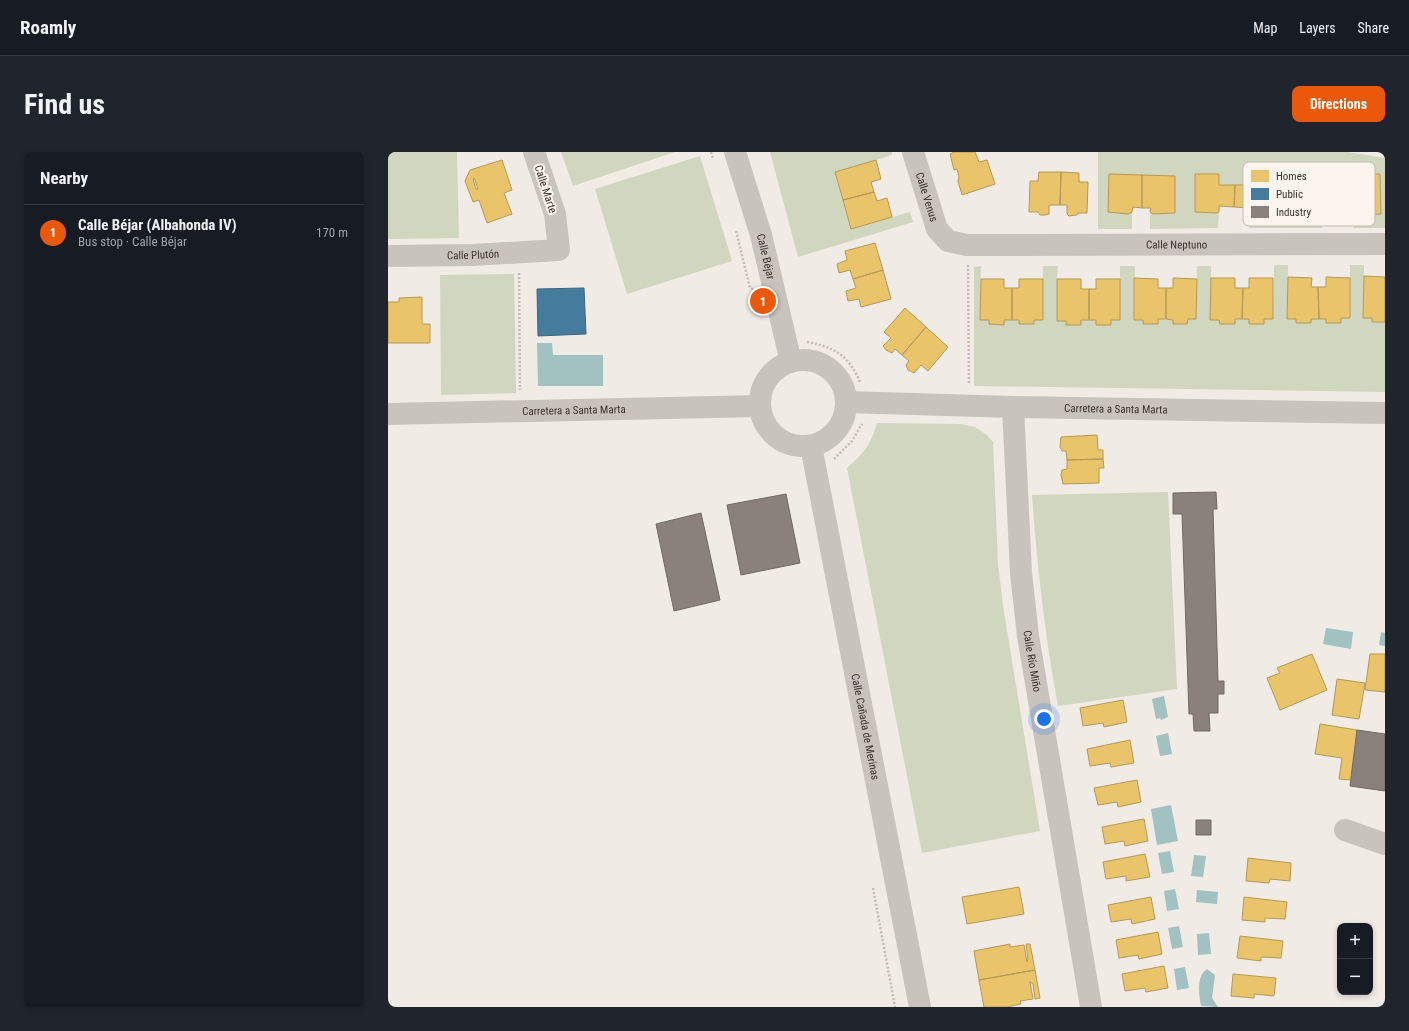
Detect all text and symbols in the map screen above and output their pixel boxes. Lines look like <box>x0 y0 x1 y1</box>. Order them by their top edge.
text: Roamly <box>20 16 76 39</box>
text: Map <box>1253 20 1277 36</box>
text: Layers <box>1299 20 1336 36</box>
text: Share <box>1358 20 1389 36</box>
button: Directions <box>1292 86 1385 122</box>
text: Find us <box>24 88 105 121</box>
legend <box>1243 162 1375 226</box>
street label: Calle Marte <box>532 163 559 215</box>
text: Nearby <box>40 168 88 188</box>
text: Homes <box>1276 170 1307 183</box>
street label: Calle Venus <box>913 171 940 223</box>
text: Public <box>1276 188 1303 201</box>
text: Industry <box>1276 206 1312 219</box>
text: Calle Béjar (Albahonda IV) <box>78 216 237 234</box>
text: 1 <box>50 225 56 240</box>
text: 170 m <box>316 225 348 240</box>
street label: Calle Béjar <box>754 232 777 281</box>
text: Bus stop · Calle Béjar <box>78 234 187 249</box>
street label: Calle Neptuno <box>1146 238 1208 252</box>
street label: Calle Plutón <box>447 247 499 262</box>
pin: 1 <box>750 286 776 316</box>
street label: Carretera a Santa Marta <box>1064 402 1168 416</box>
street label: Carretera a Santa Marta <box>522 403 626 418</box>
street label: Calle Río Miño <box>1020 630 1043 693</box>
street label: Calle Cañada de Merinas <box>848 673 882 781</box>
your location <box>1034 709 1054 729</box>
map controls <box>1337 923 1373 995</box>
button: + <box>1337 923 1373 959</box>
button: − <box>1337 959 1373 995</box>

